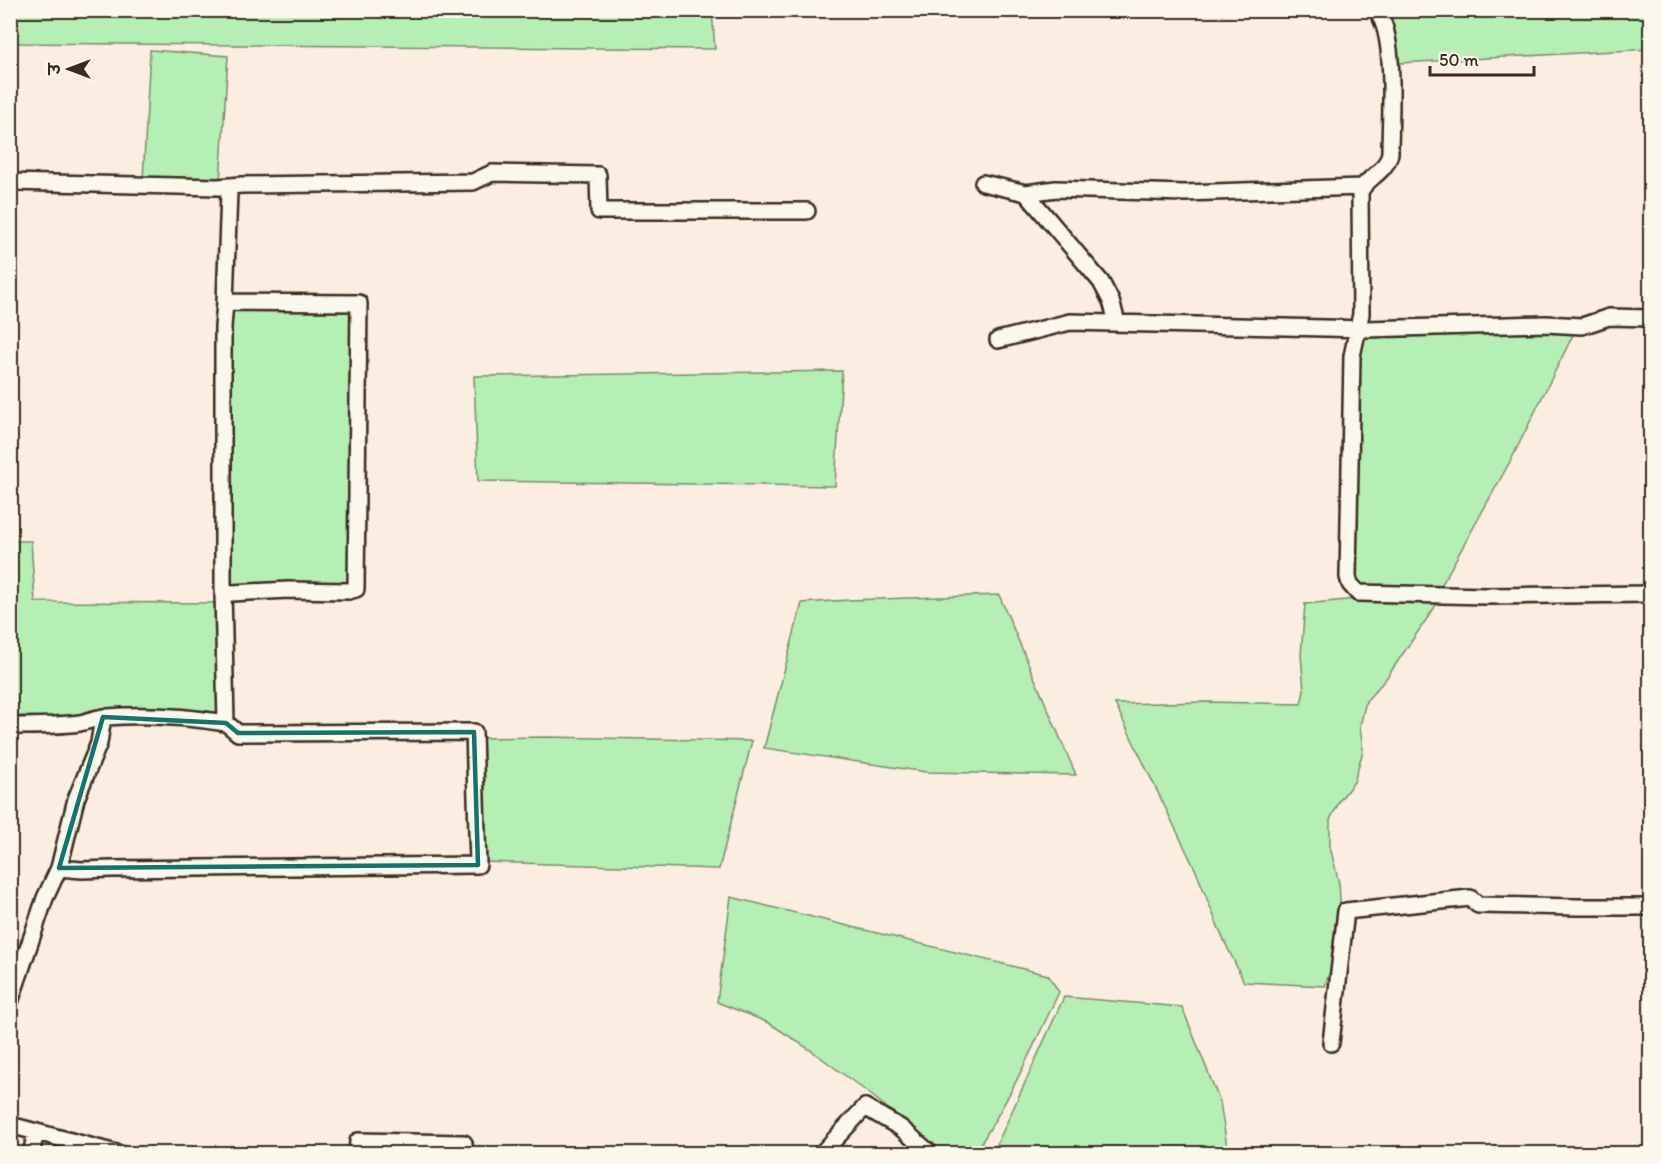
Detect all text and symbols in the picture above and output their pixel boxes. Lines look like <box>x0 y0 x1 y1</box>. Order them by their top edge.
north arrow <box>39 39 99 99</box>
scale bar <box>1430 39 1534 77</box>
text: 50 m <box>1439 49 1479 71</box>
text: उ <box>45 62 64 76</box>

